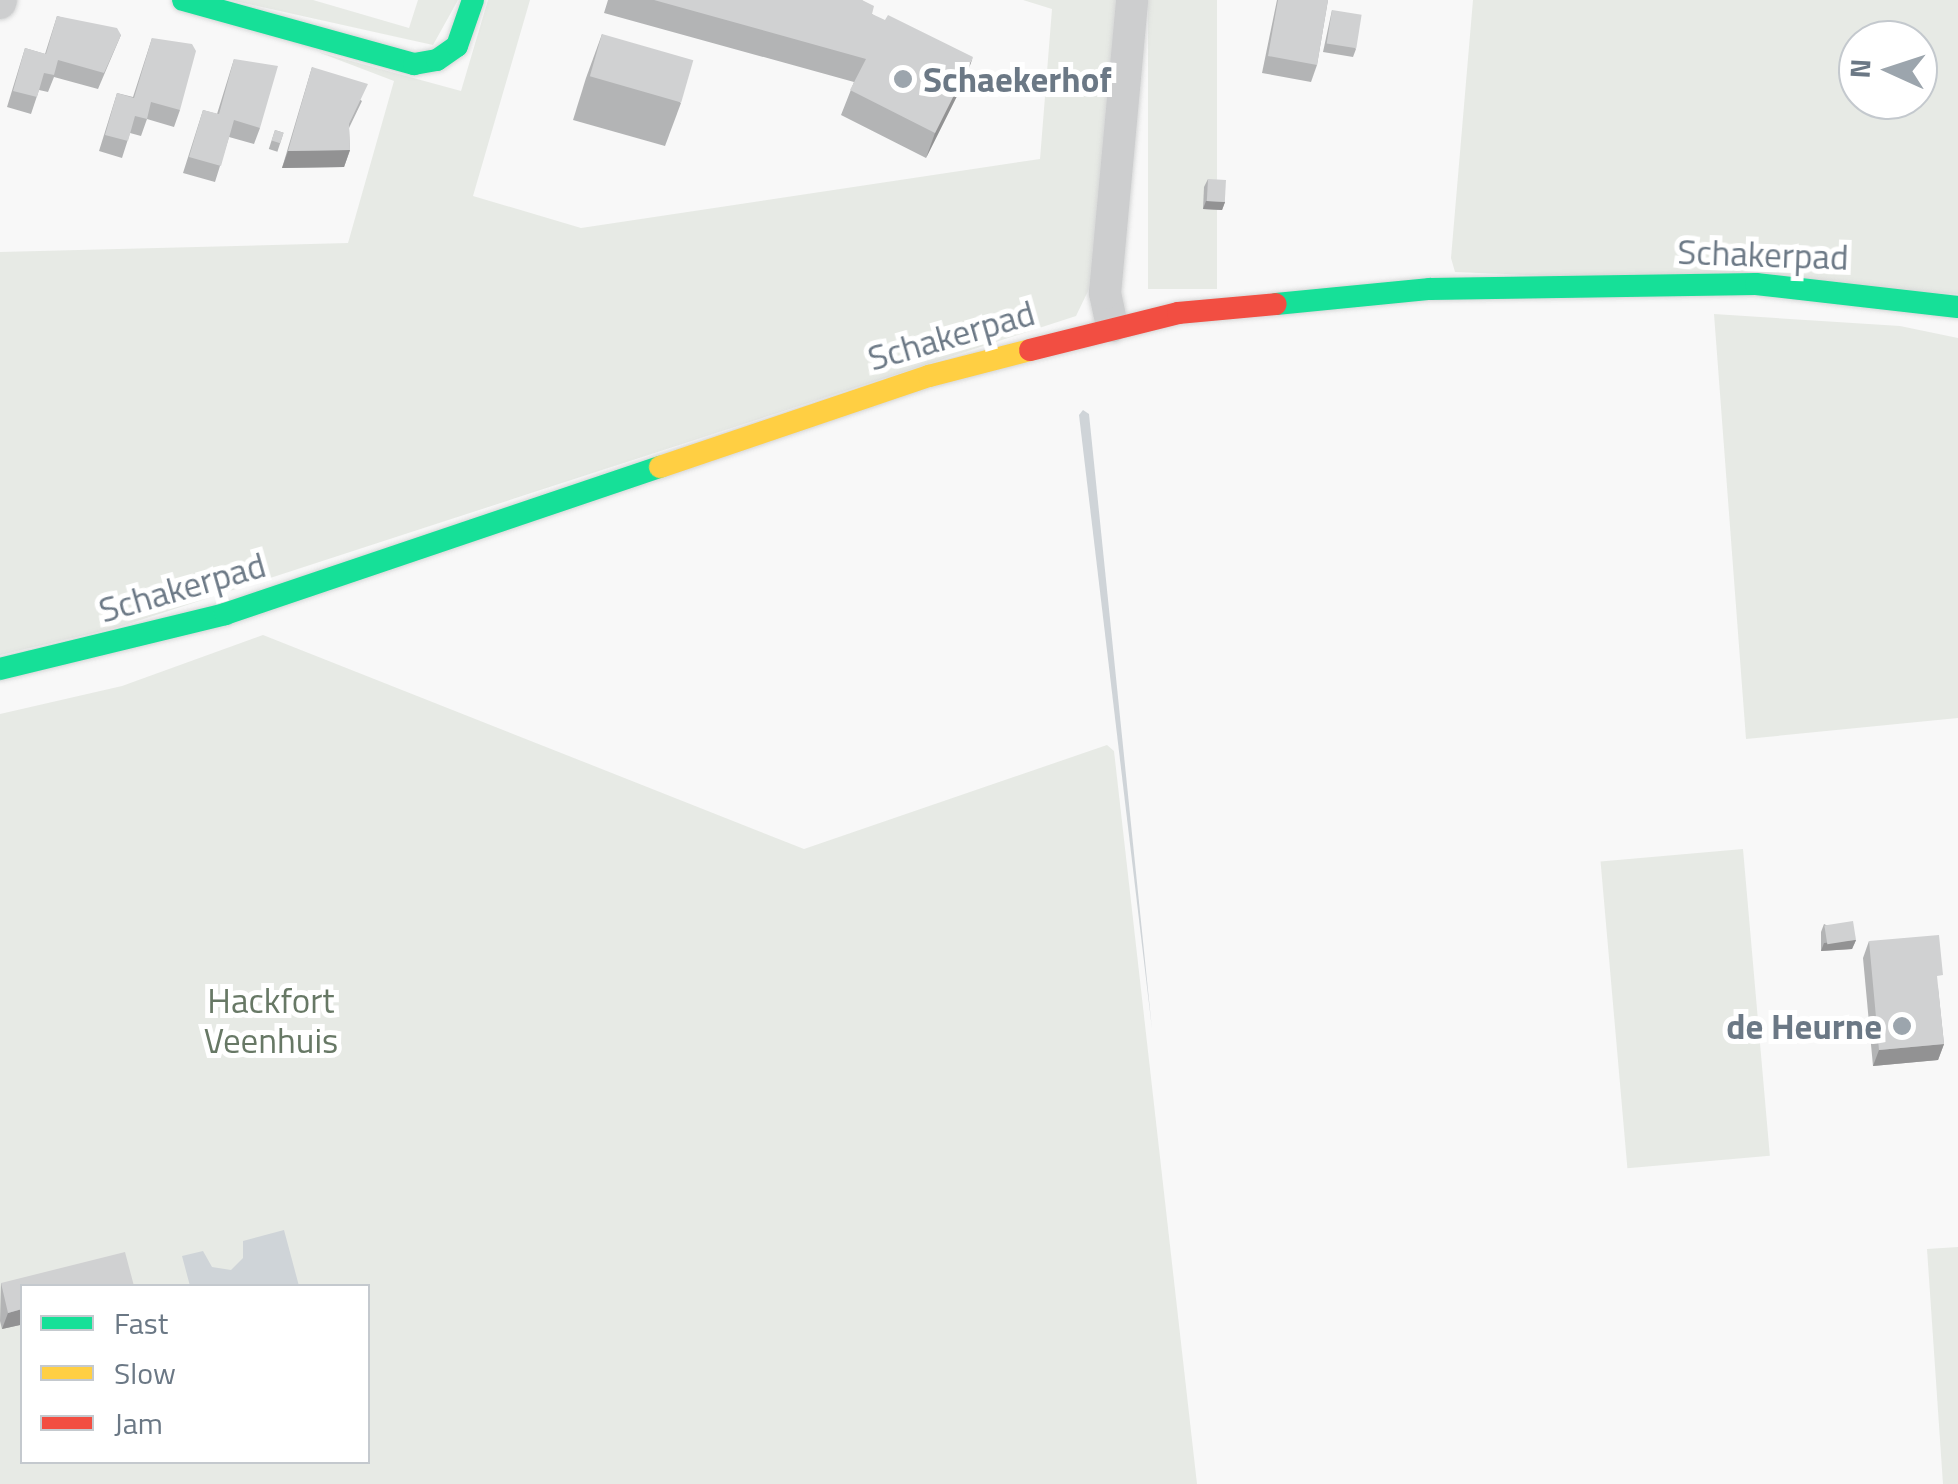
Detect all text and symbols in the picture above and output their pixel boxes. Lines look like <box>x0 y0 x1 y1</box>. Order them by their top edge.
north arrow <box>1838 20 1938 120</box>
place label: Schaekerhof <box>923 58 1112 100</box>
text: N <box>1838 58 1882 79</box>
marker: Schaekerhof <box>892 68 914 90</box>
street label: Schakerpad <box>1677 230 1849 278</box>
street label: Schakerpad <box>863 291 1039 379</box>
street label: Schakerpad <box>94 543 270 631</box>
park label: Hackfort Veenhuis <box>204 979 338 1061</box>
place label: de Heurne <box>1726 1005 1882 1047</box>
marker: de Heurne <box>1891 1015 1913 1037</box>
legend <box>20 1284 370 1464</box>
text: Fast <box>114 1300 168 1346</box>
text: Slow <box>114 1350 176 1396</box>
text: Jam <box>114 1400 163 1446</box>

